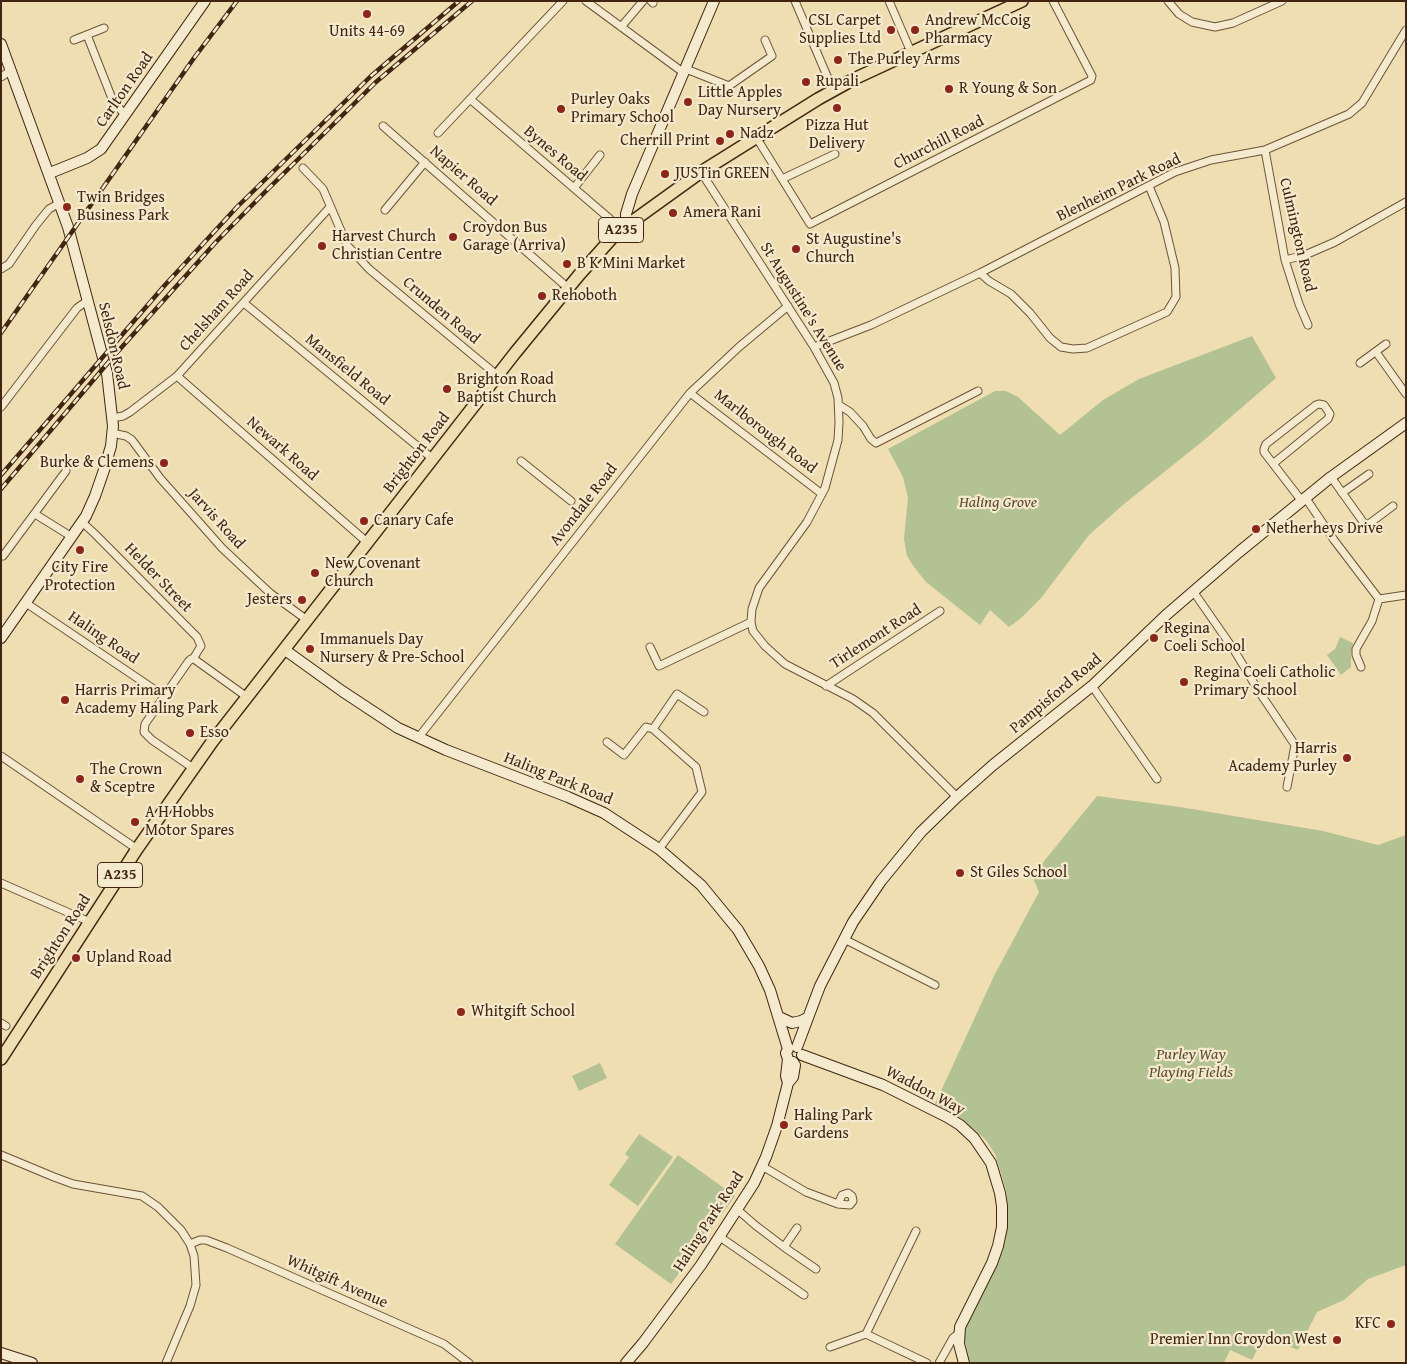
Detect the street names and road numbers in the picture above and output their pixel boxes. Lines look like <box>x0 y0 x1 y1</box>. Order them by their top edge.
street label: Carlton Road <box>92 49 158 131</box>
street label: Churchill Road <box>891 112 987 174</box>
street label: Bynes Road <box>519 122 591 186</box>
street label: Napier Road <box>426 142 500 210</box>
street label: Blenheim Park Road <box>1054 150 1184 226</box>
street label: Culmington Road <box>1275 176 1319 294</box>
road number: A235 <box>598 218 644 242</box>
street label: St Augustine's Avenue <box>756 239 850 375</box>
street label: Chelsham Road <box>176 266 258 356</box>
street label: Crunden Road <box>398 273 484 349</box>
street label: Selsdon Road <box>94 301 132 391</box>
street label: Mansfield Road <box>301 330 393 410</box>
street label: Marlborough Road <box>710 386 820 478</box>
street label: Brighton Road <box>380 409 454 497</box>
street label: Newark Road <box>242 413 322 485</box>
street label: Avondale Road <box>546 460 622 550</box>
street label: Jarvis Road <box>184 485 248 553</box>
street label: Helder Street <box>120 539 196 617</box>
street label: Tirlemont Road <box>827 600 925 674</box>
street label: Haling Road <box>64 607 142 669</box>
street label: Pampisford Road <box>1006 650 1106 738</box>
street label: Haling Park Road <box>501 748 615 810</box>
road number: A235 <box>98 862 142 888</box>
street label: Brighton Road <box>27 891 95 983</box>
street label: Waddon Way <box>882 1062 968 1120</box>
street label: Haling Park Road <box>669 1168 749 1276</box>
street label: Whitgift Avenue <box>283 1251 391 1313</box>

